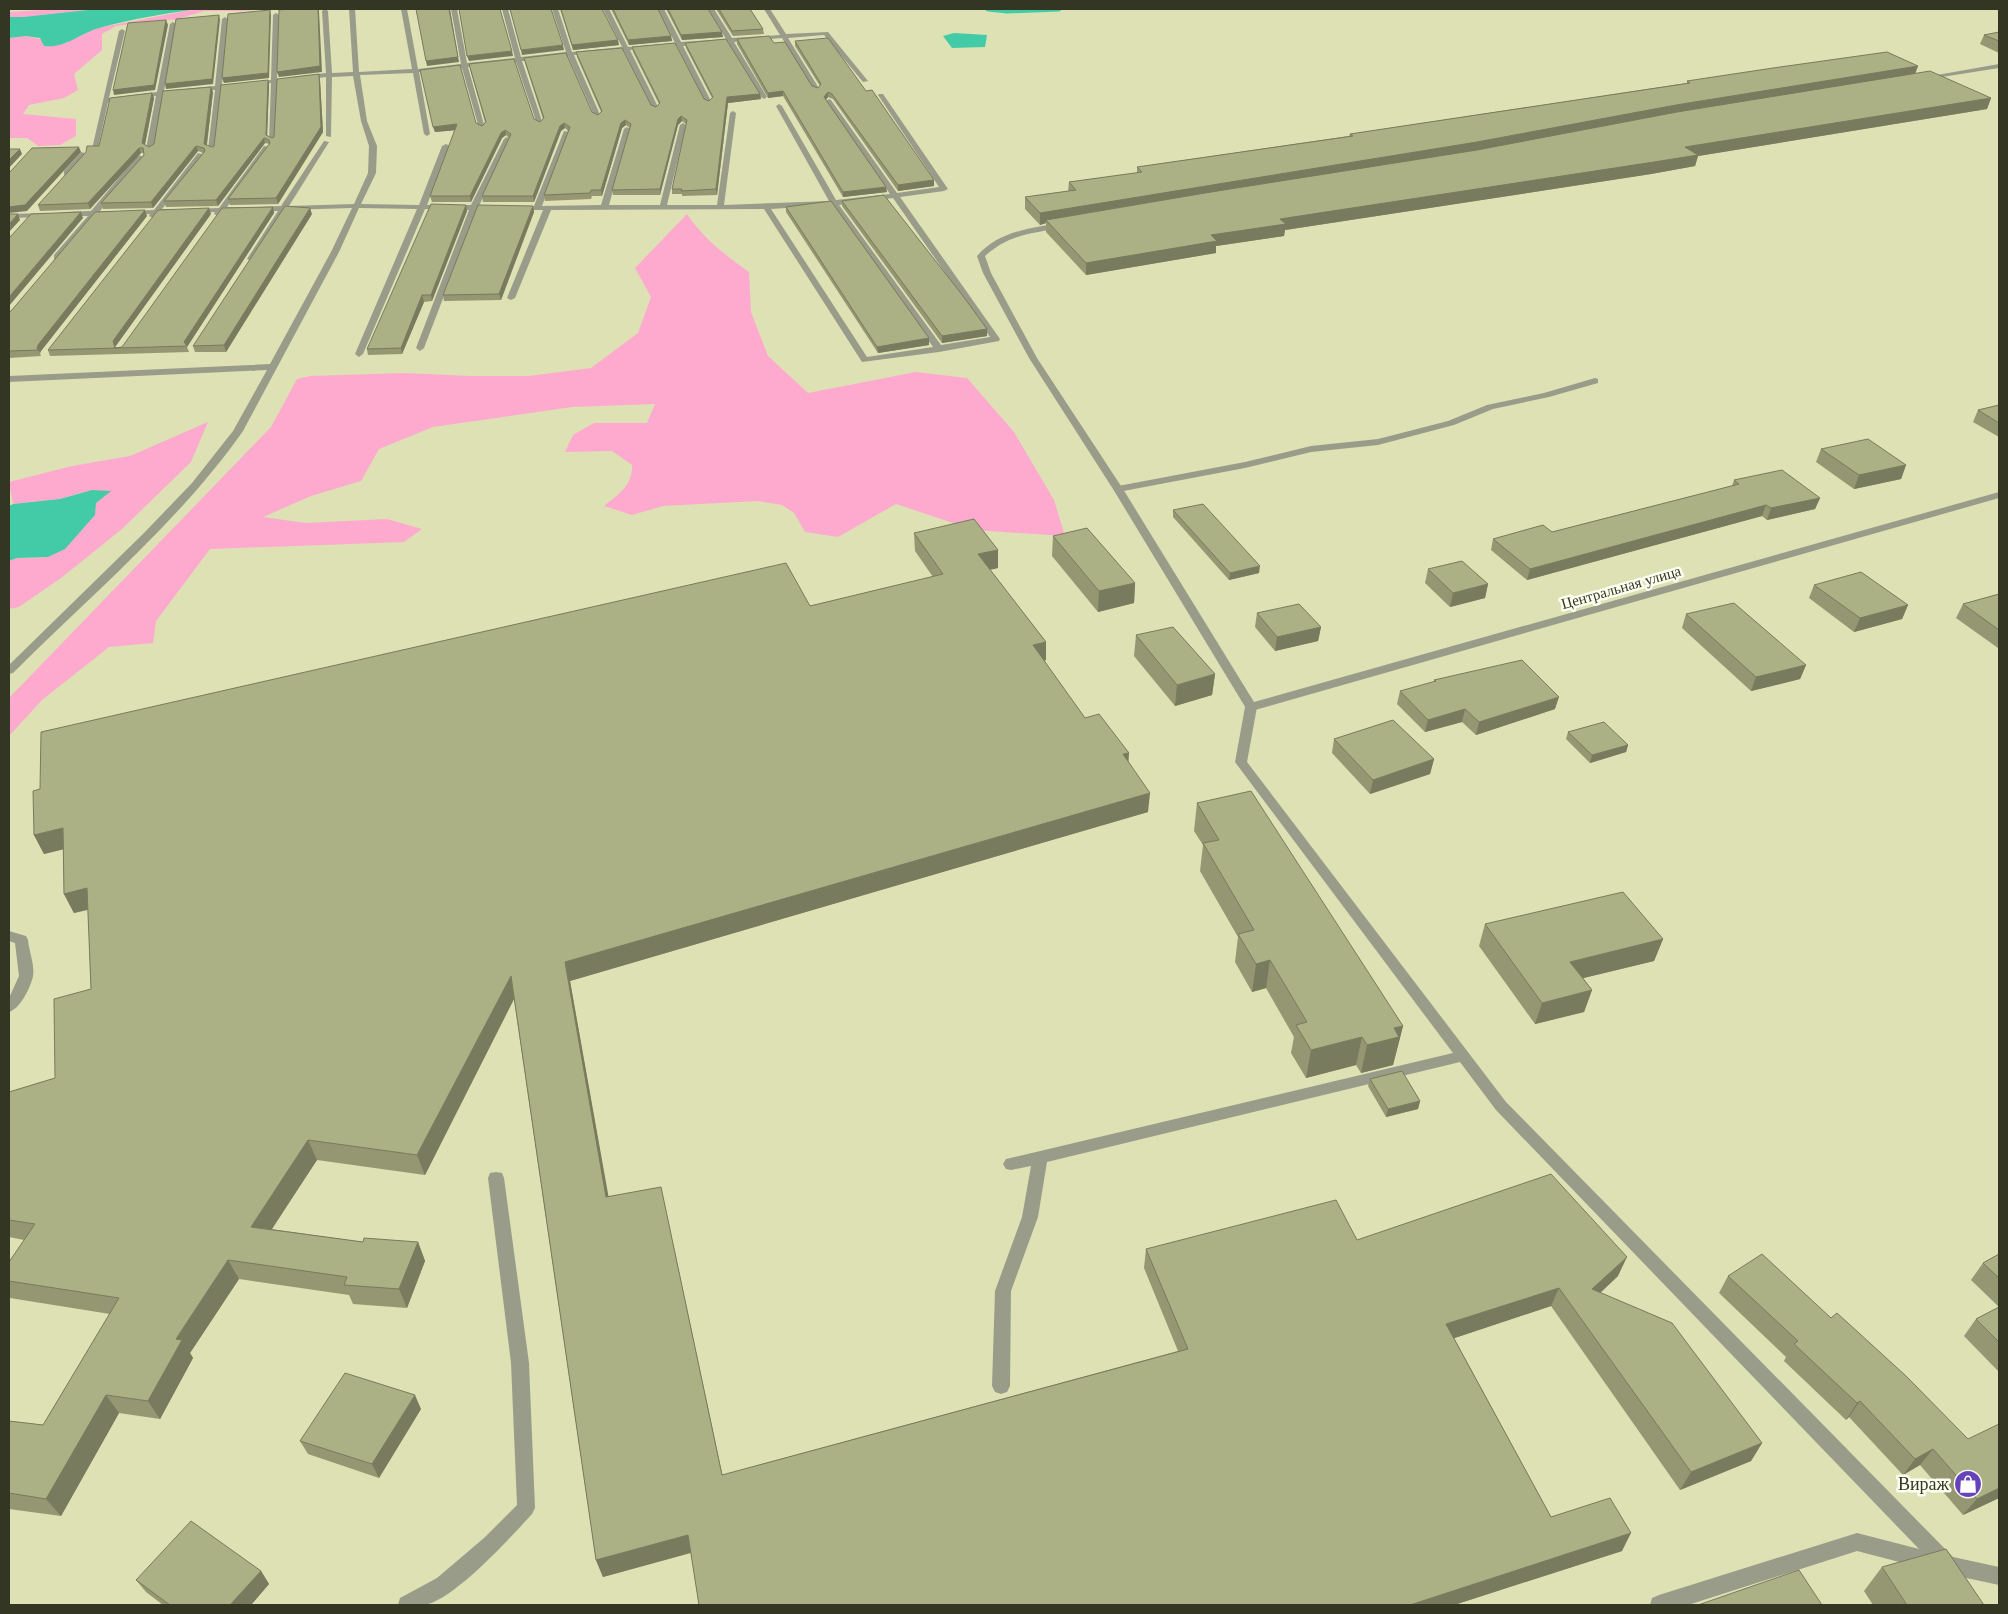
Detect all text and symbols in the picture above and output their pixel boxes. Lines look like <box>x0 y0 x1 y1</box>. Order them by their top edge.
street label: Центральная улица <box>1559 561 1683 613</box>
shop icon: Вираж <box>1953 1469 1983 1499</box>
place label: Вираж <box>1898 1473 1950 1495</box>

